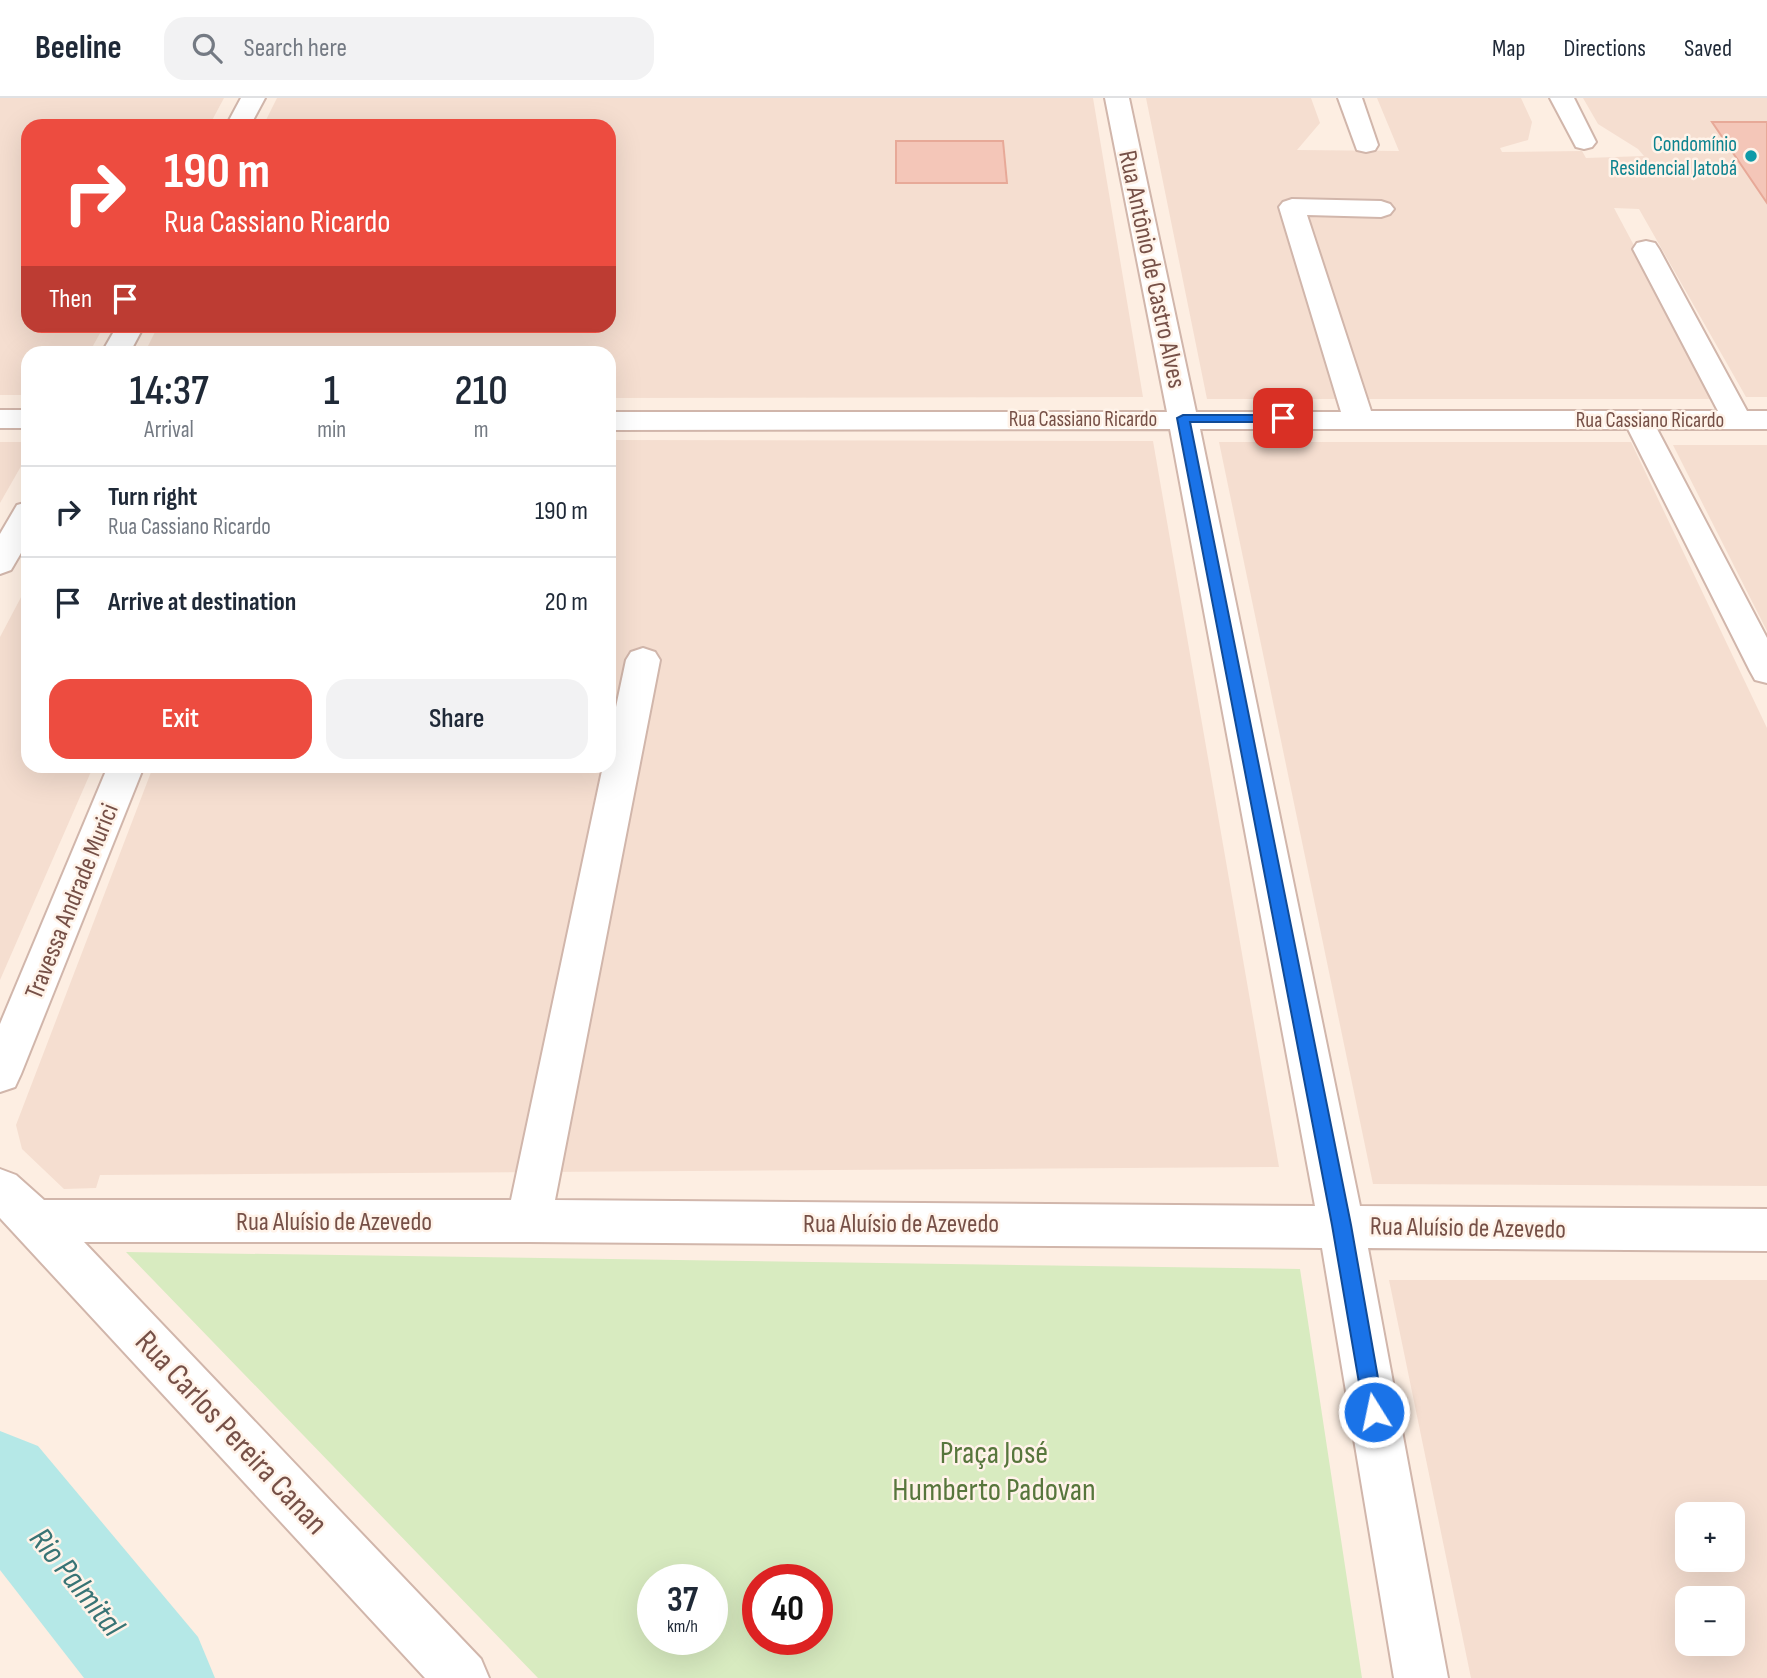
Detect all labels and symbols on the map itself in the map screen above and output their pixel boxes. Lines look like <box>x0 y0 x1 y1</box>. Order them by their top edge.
place label: Condomínio Residencial Jatobá <box>1610 132 1737 181</box>
street label: Rua Antônio de Castro Alves <box>1111 148 1192 391</box>
marker: Condomínio Residencial Jatobá <box>1743 148 1759 164</box>
pin <box>1253 388 1313 448</box>
street label: Rua Cassiano Ricardo <box>1009 407 1157 432</box>
street label: Rua Cassiano Ricardo <box>1576 408 1724 433</box>
street label: Travessa Andrade Murici <box>19 799 126 1004</box>
street label: Rua Aluísio de Azevedo <box>236 1207 432 1238</box>
street label: Rua Aluísio de Azevedo <box>803 1209 999 1240</box>
street label: Rua Aluísio de Azevedo <box>1370 1211 1566 1246</box>
street label: Rua Carlos Pereira Canan <box>126 1323 335 1543</box>
position arrow <box>1337 1375 1411 1449</box>
park label: Praça José Humberto Padovan <box>892 1434 1096 1510</box>
water label: Rio Palmital <box>21 1520 133 1645</box>
speed limit sign: 40 <box>742 1564 833 1655</box>

